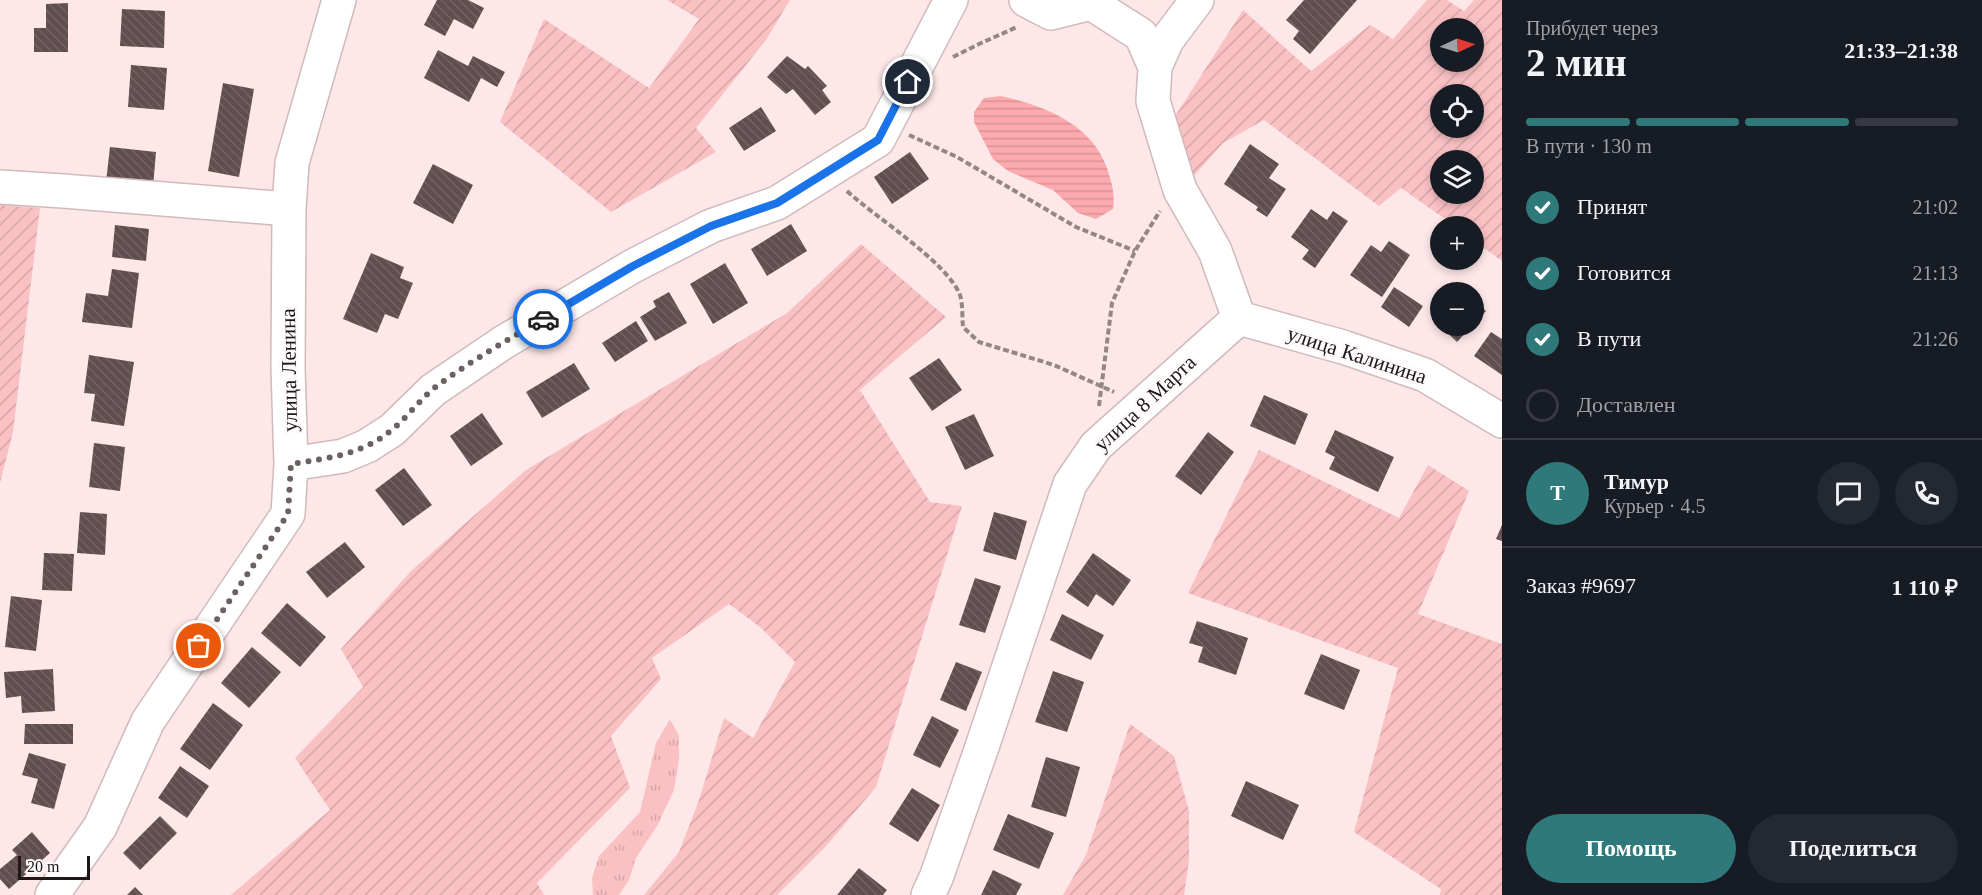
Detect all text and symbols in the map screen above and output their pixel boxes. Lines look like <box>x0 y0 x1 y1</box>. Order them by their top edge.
text: Прибудет через <box>1526 17 1658 39</box>
north arrow <box>1430 18 1484 72</box>
map controls <box>1430 18 1484 336</box>
text: 21:33–21:38 <box>1844 38 1958 63</box>
text: 2 мин <box>1526 41 1627 84</box>
pin <box>882 56 933 107</box>
icon: home <box>891 65 924 98</box>
button: locate <box>1430 84 1484 138</box>
text: В пути · 130 m <box>1526 135 1652 157</box>
button: layers <box>1430 150 1484 204</box>
icon: check <box>1526 191 1559 224</box>
text: Принят <box>1577 194 1647 219</box>
text: 21:02 <box>1912 196 1958 218</box>
button: + <box>1430 216 1484 270</box>
icon: check <box>1526 257 1559 290</box>
text: Готовится <box>1577 260 1671 285</box>
text: 21:13 <box>1912 262 1958 284</box>
button: − <box>1430 282 1484 336</box>
courier <box>513 289 573 349</box>
icon: car <box>527 303 560 336</box>
street label: улица Ленина <box>276 307 302 432</box>
street label: улица Калинина <box>1284 321 1430 389</box>
icon: check <box>1526 323 1559 356</box>
text: В пути <box>1577 326 1641 351</box>
text: 21:26 <box>1912 328 1958 350</box>
street label: улица 8 Марта <box>1089 349 1201 456</box>
text: Доставлен <box>1577 392 1676 417</box>
button: chat <box>1817 462 1880 525</box>
button: phone <box>1895 462 1958 525</box>
text: Тимур <box>1604 469 1669 494</box>
text: Т <box>1550 480 1565 505</box>
text: Курьер · 4.5 <box>1604 495 1706 517</box>
text: Заказ #9697 <box>1526 573 1636 598</box>
text: 1 110 ₽ <box>1891 575 1958 600</box>
pin <box>173 620 224 671</box>
icon: bag <box>182 629 215 662</box>
button: Помощь <box>1526 814 1736 883</box>
button: Поделиться <box>1748 814 1958 883</box>
scale bar <box>18 853 90 880</box>
text: 20 m <box>27 858 59 875</box>

